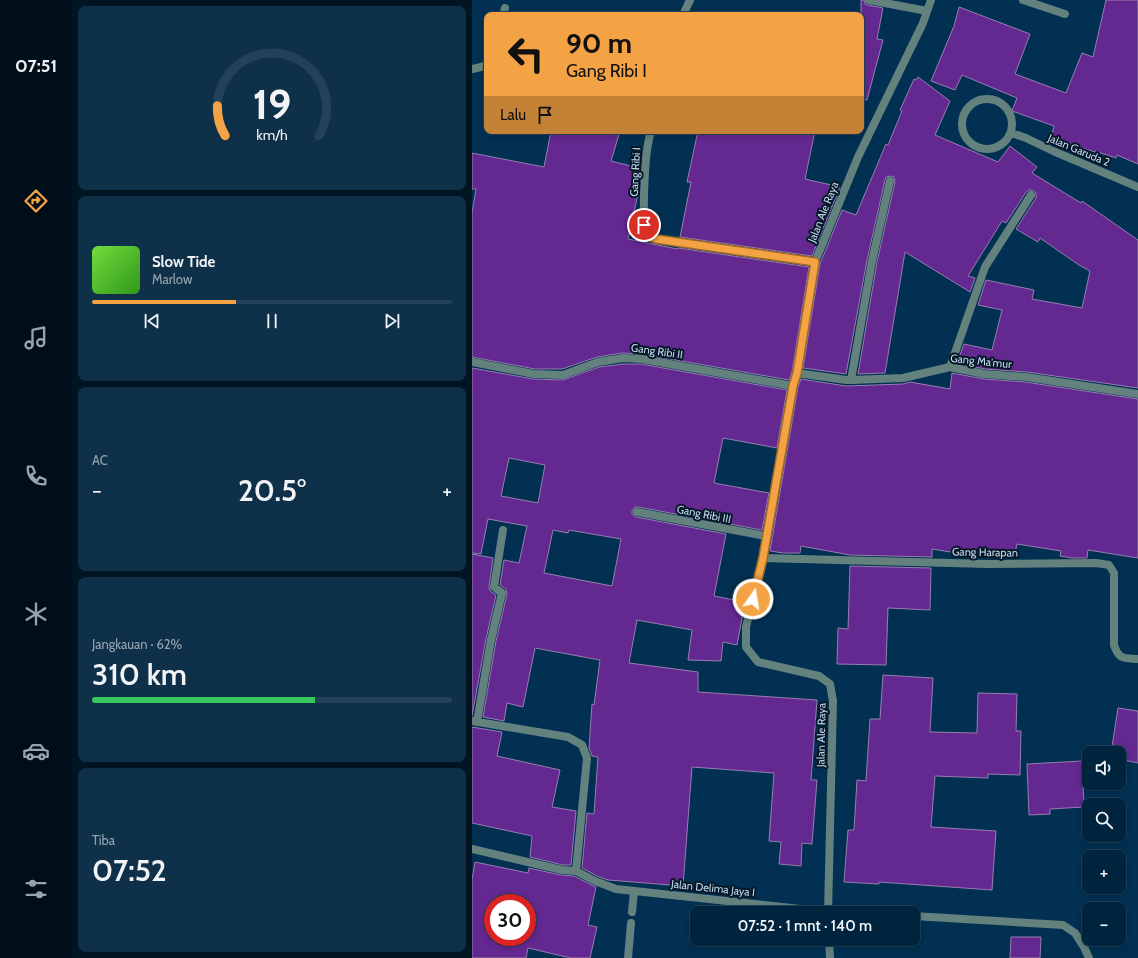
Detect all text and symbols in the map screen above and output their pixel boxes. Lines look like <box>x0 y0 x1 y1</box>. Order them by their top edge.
text: 90 m <box>566 26 632 60</box>
icon: left <box>500 28 552 80</box>
text: 07:51 <box>15 55 57 77</box>
text: Gang Ribi I <box>566 60 647 82</box>
text: 19 <box>253 79 291 129</box>
icon: arrive <box>534 104 556 126</box>
text: Lalu <box>500 106 526 124</box>
text: km/h <box>256 126 288 144</box>
street label: Jalan Garuda 2 <box>1045 130 1112 169</box>
street label: Gang Ribi I <box>627 147 643 197</box>
street label: Jalan Ale Raya <box>804 179 842 245</box>
icon: directions <box>22 187 50 215</box>
pin <box>627 208 661 242</box>
icon: arrive <box>633 214 655 236</box>
text: Slow Tide <box>152 253 215 271</box>
text: Marlow <box>152 271 192 287</box>
icon: previous <box>141 310 163 332</box>
icon: pause <box>261 310 283 332</box>
icon: next <box>381 310 403 332</box>
icon: music <box>22 324 50 352</box>
street label: Gang Ribi II <box>630 340 684 362</box>
street label: Gang Ma'mur <box>950 351 1013 371</box>
text: AC <box>92 452 108 468</box>
icon: phone <box>22 462 50 490</box>
text: 20.5° <box>238 472 306 509</box>
text: − <box>92 477 102 504</box>
text: + <box>442 477 452 504</box>
street label: Gang Ribi III <box>676 502 732 526</box>
street label: Gang Harapan <box>952 544 1018 560</box>
position arrow <box>732 578 774 620</box>
icon: climate <box>22 600 50 628</box>
text: Jangkauan · 62% <box>92 636 182 652</box>
text: 310 km <box>92 656 187 693</box>
street label: Jalan Ale Raya <box>813 702 829 768</box>
icon: car <box>22 737 50 765</box>
map controls <box>1082 746 1126 946</box>
button: sound <box>1082 746 1126 790</box>
button: search <box>1082 798 1126 842</box>
text: Tiba <box>92 832 115 848</box>
button: + <box>1082 850 1126 894</box>
text: 07:52 <box>92 852 167 889</box>
icon: filters <box>22 875 50 903</box>
street label: Jalan Delima Jaya I <box>669 877 756 899</box>
speed limit sign: 30 <box>484 894 536 946</box>
button: − <box>1082 902 1126 946</box>
text: 07:52 · 1 mnt · 140 m <box>738 917 872 935</box>

